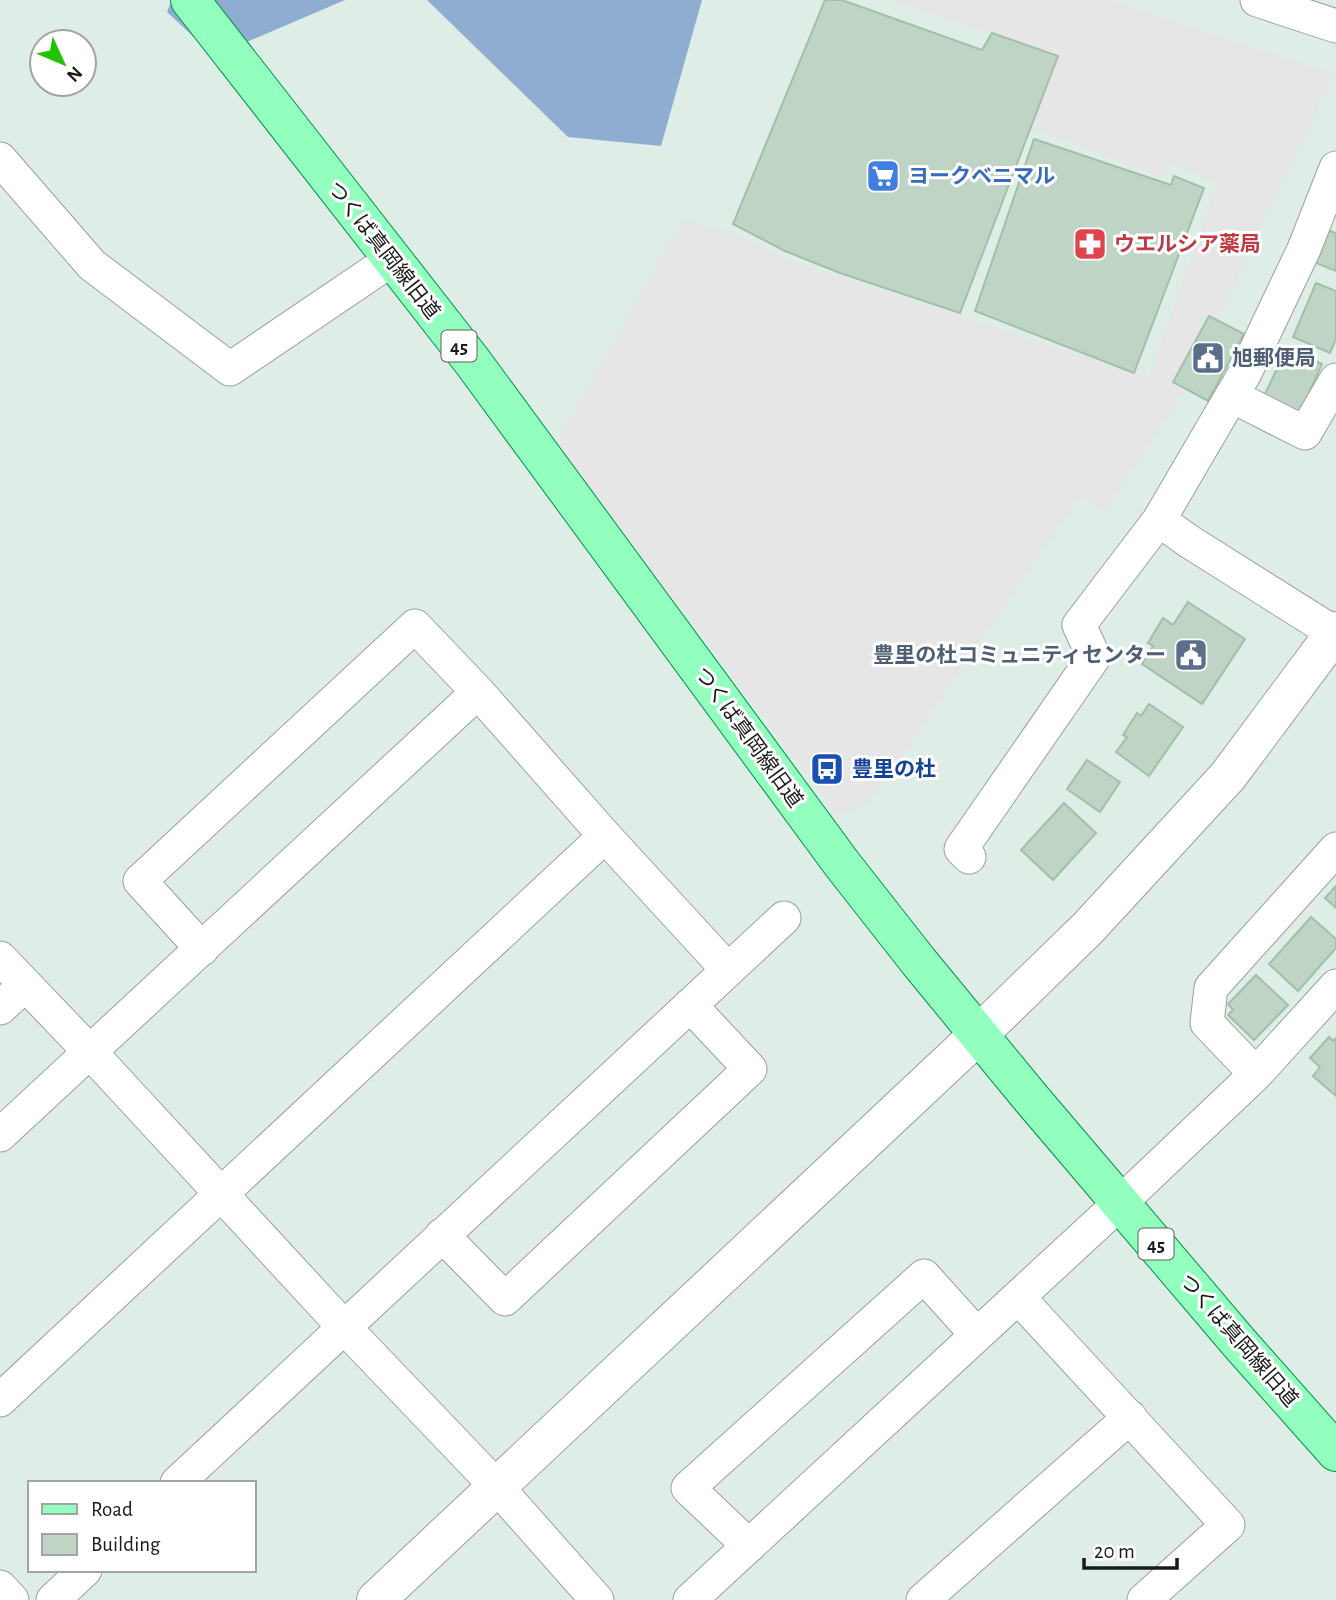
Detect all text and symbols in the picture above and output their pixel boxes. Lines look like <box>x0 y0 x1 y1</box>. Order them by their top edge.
north arrow <box>28 28 98 98</box>
text: N <box>63 62 86 85</box>
supermarket icon: ヨークベニマル <box>864 157 902 195</box>
place label: ヨークベニマル <box>908 165 1055 187</box>
street label: つくば真岡線旧道 <box>324 177 444 323</box>
pharmacy icon: ウエルシア薬局 <box>1071 225 1109 263</box>
place label: ウエルシア薬局 <box>1114 233 1261 255</box>
road number: 45 <box>442 330 476 362</box>
public building icon: 旭郵便局 <box>1189 339 1227 377</box>
place label: 旭郵便局 <box>1232 347 1316 369</box>
public building icon: 豊里の杜コミュニティセンター <box>1172 636 1210 674</box>
place label: 豊里の杜コミュニティセンター <box>873 644 1166 666</box>
street label: つくば真岡線旧道 <box>691 663 807 811</box>
bus stop icon: 豊里の杜 <box>808 750 846 788</box>
place label: 豊里の杜 <box>852 758 936 780</box>
road number: 45 <box>1138 1228 1174 1260</box>
street label: つくば真岡線旧道 <box>1176 1269 1302 1411</box>
legend <box>28 1481 256 1572</box>
text: Road <box>91 1499 133 1520</box>
scale bar <box>1084 1526 1177 1570</box>
text: Building <box>91 1534 161 1555</box>
text: 20 m <box>1094 1541 1135 1562</box>

